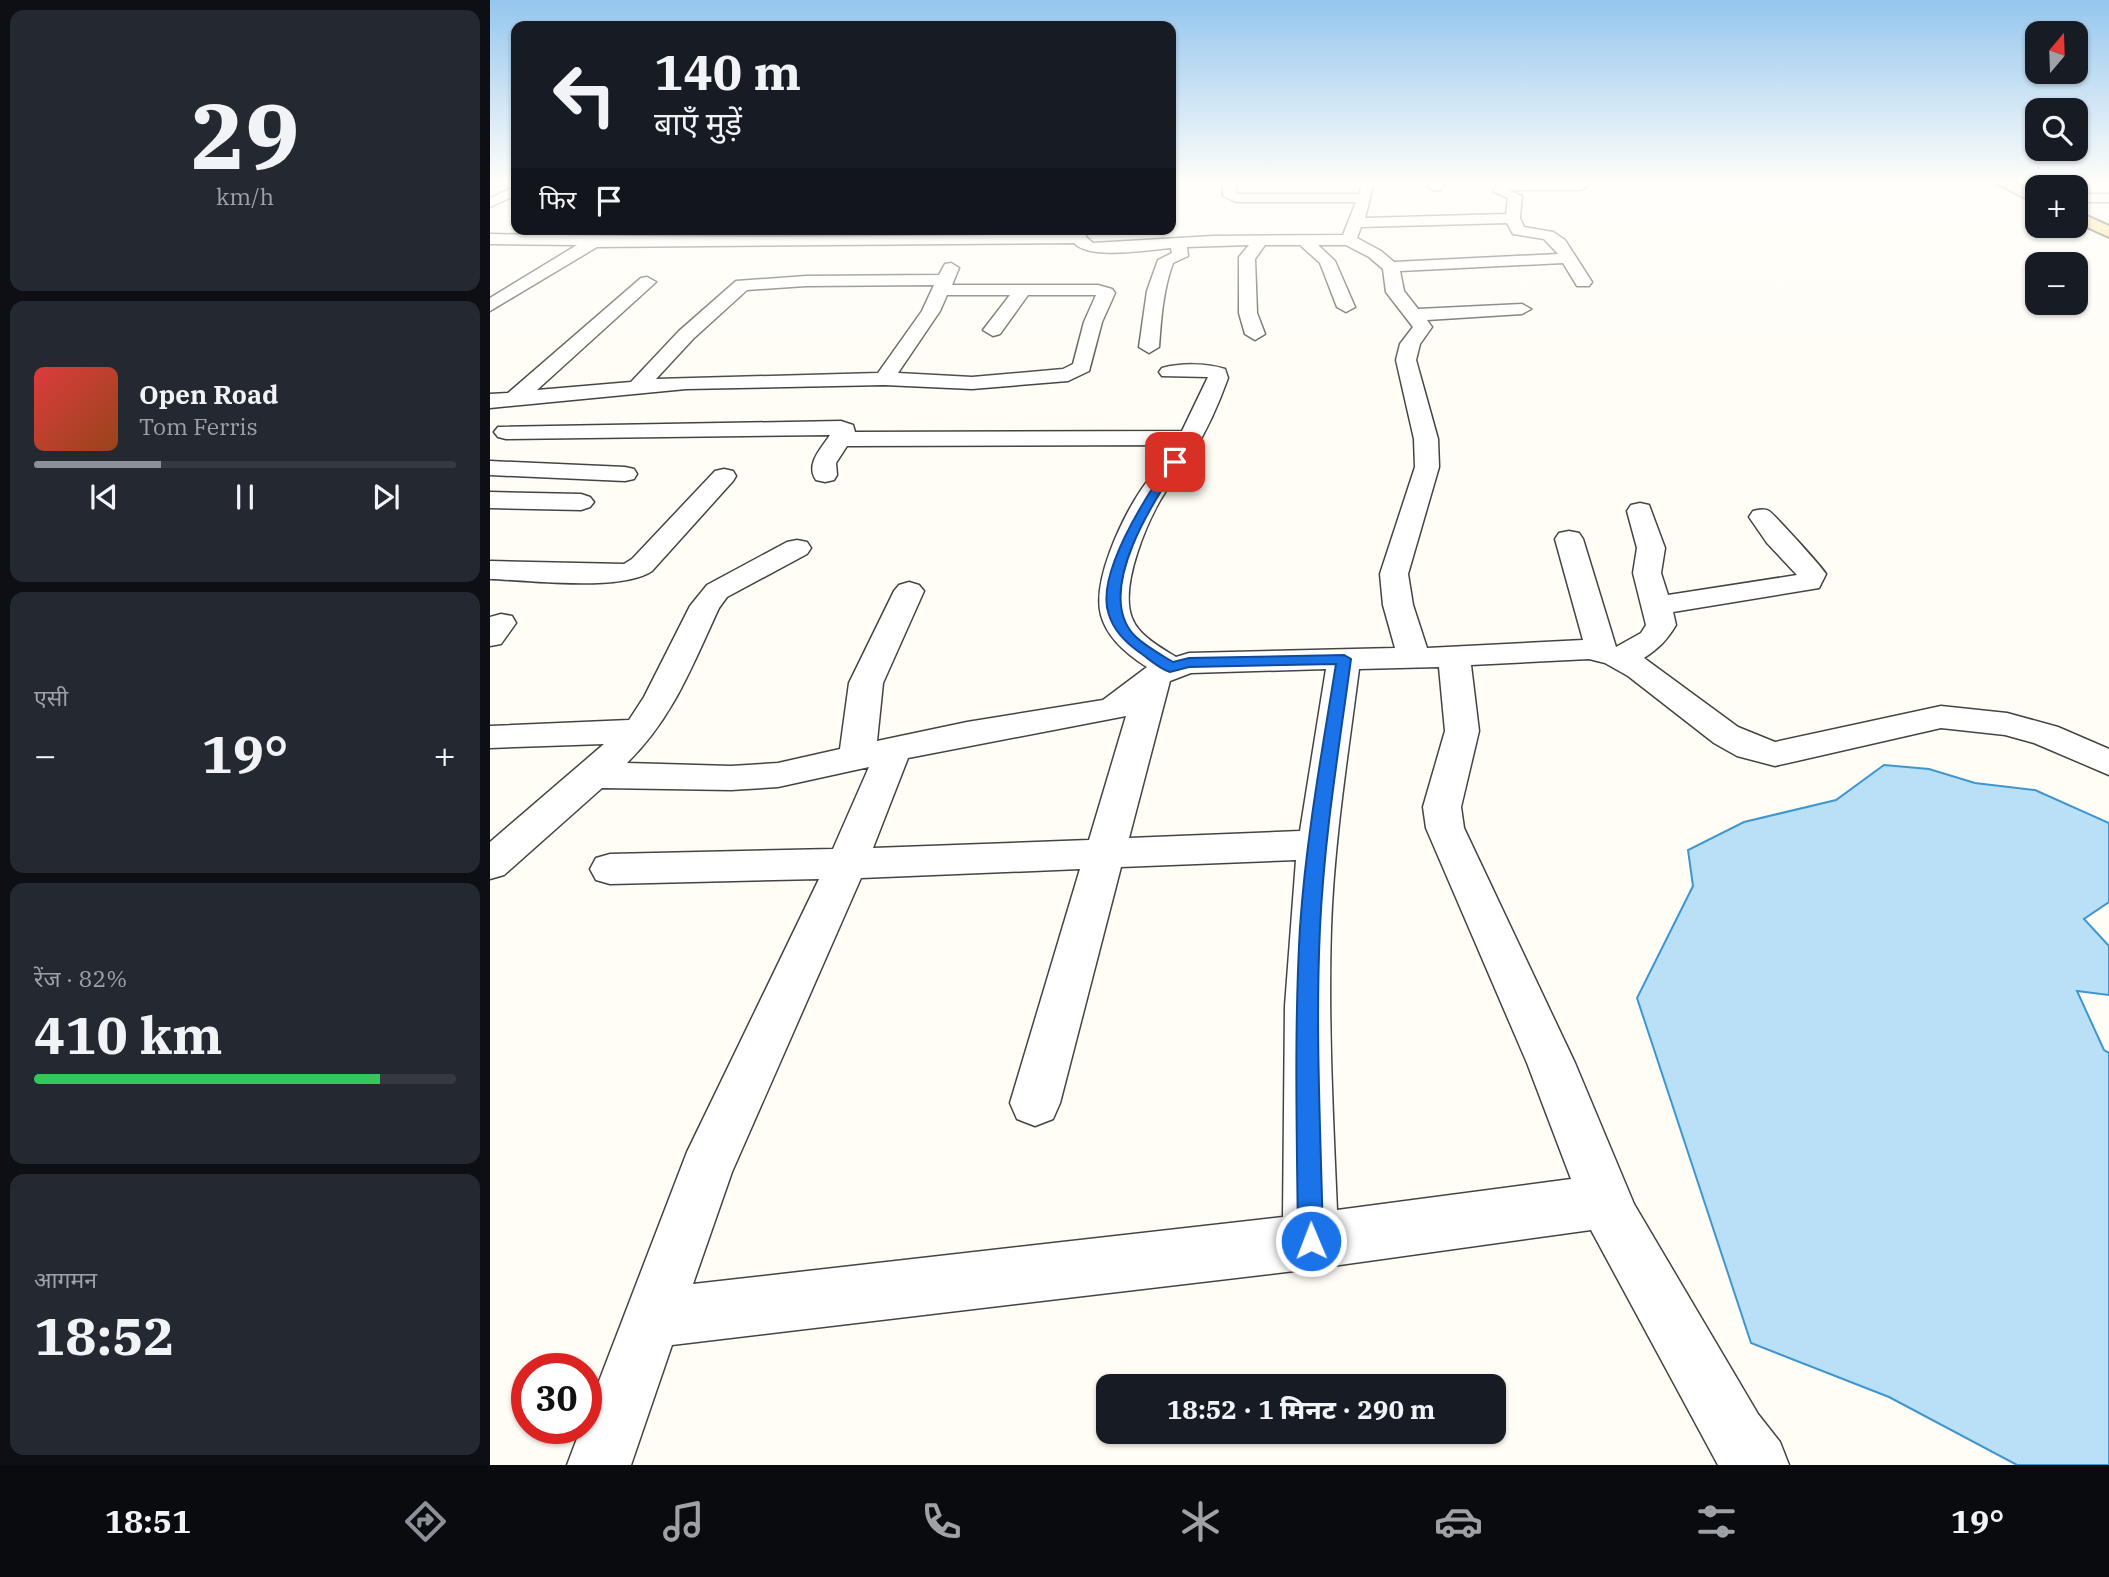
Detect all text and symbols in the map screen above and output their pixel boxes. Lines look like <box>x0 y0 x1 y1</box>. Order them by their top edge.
north arrow <box>2025 21 2088 84</box>
map controls <box>2025 21 2088 315</box>
text: 140 m <box>654 40 801 103</box>
icon: left <box>539 49 630 140</box>
text: 29 <box>190 76 300 194</box>
button: search <box>2025 98 2088 161</box>
text: बाएँ मुड़ें <box>654 102 742 144</box>
button: + <box>2025 175 2088 238</box>
text: km/h <box>216 181 274 211</box>
text: फिर <box>539 182 576 216</box>
icon: arrive <box>590 182 628 220</box>
button: − <box>2025 252 2088 315</box>
text: Open Road <box>139 377 278 411</box>
text: Tom Ferris <box>139 411 258 441</box>
pin <box>1145 432 1205 492</box>
icon: arrive <box>1156 443 1194 481</box>
icon: previous <box>85 478 123 516</box>
icon: pause <box>226 478 264 516</box>
icon: next <box>367 478 405 516</box>
text: एसी <box>34 682 68 712</box>
text: 19° <box>202 720 288 787</box>
text: − <box>34 730 57 779</box>
text: + <box>433 730 456 779</box>
text: रेंज · 82% <box>34 963 127 993</box>
text: 410 km <box>34 1001 223 1068</box>
position arrow <box>1274 1204 1348 1278</box>
text: आगमन <box>34 1264 97 1294</box>
text: 18:52 <box>34 1302 175 1369</box>
speed limit sign: 30 <box>511 1353 602 1444</box>
text: 18:52 · 1 मिनट · 290 m <box>1167 1392 1435 1426</box>
icon: directions <box>401 1497 450 1546</box>
icon: music <box>659 1497 708 1546</box>
icon: phone <box>917 1497 966 1546</box>
icon: climate <box>1176 1497 1225 1546</box>
icon: car <box>1434 1497 1483 1546</box>
icon: filters <box>1692 1497 1741 1546</box>
text: 18:51 <box>105 1500 191 1542</box>
text: 19° <box>1951 1500 2004 1542</box>

